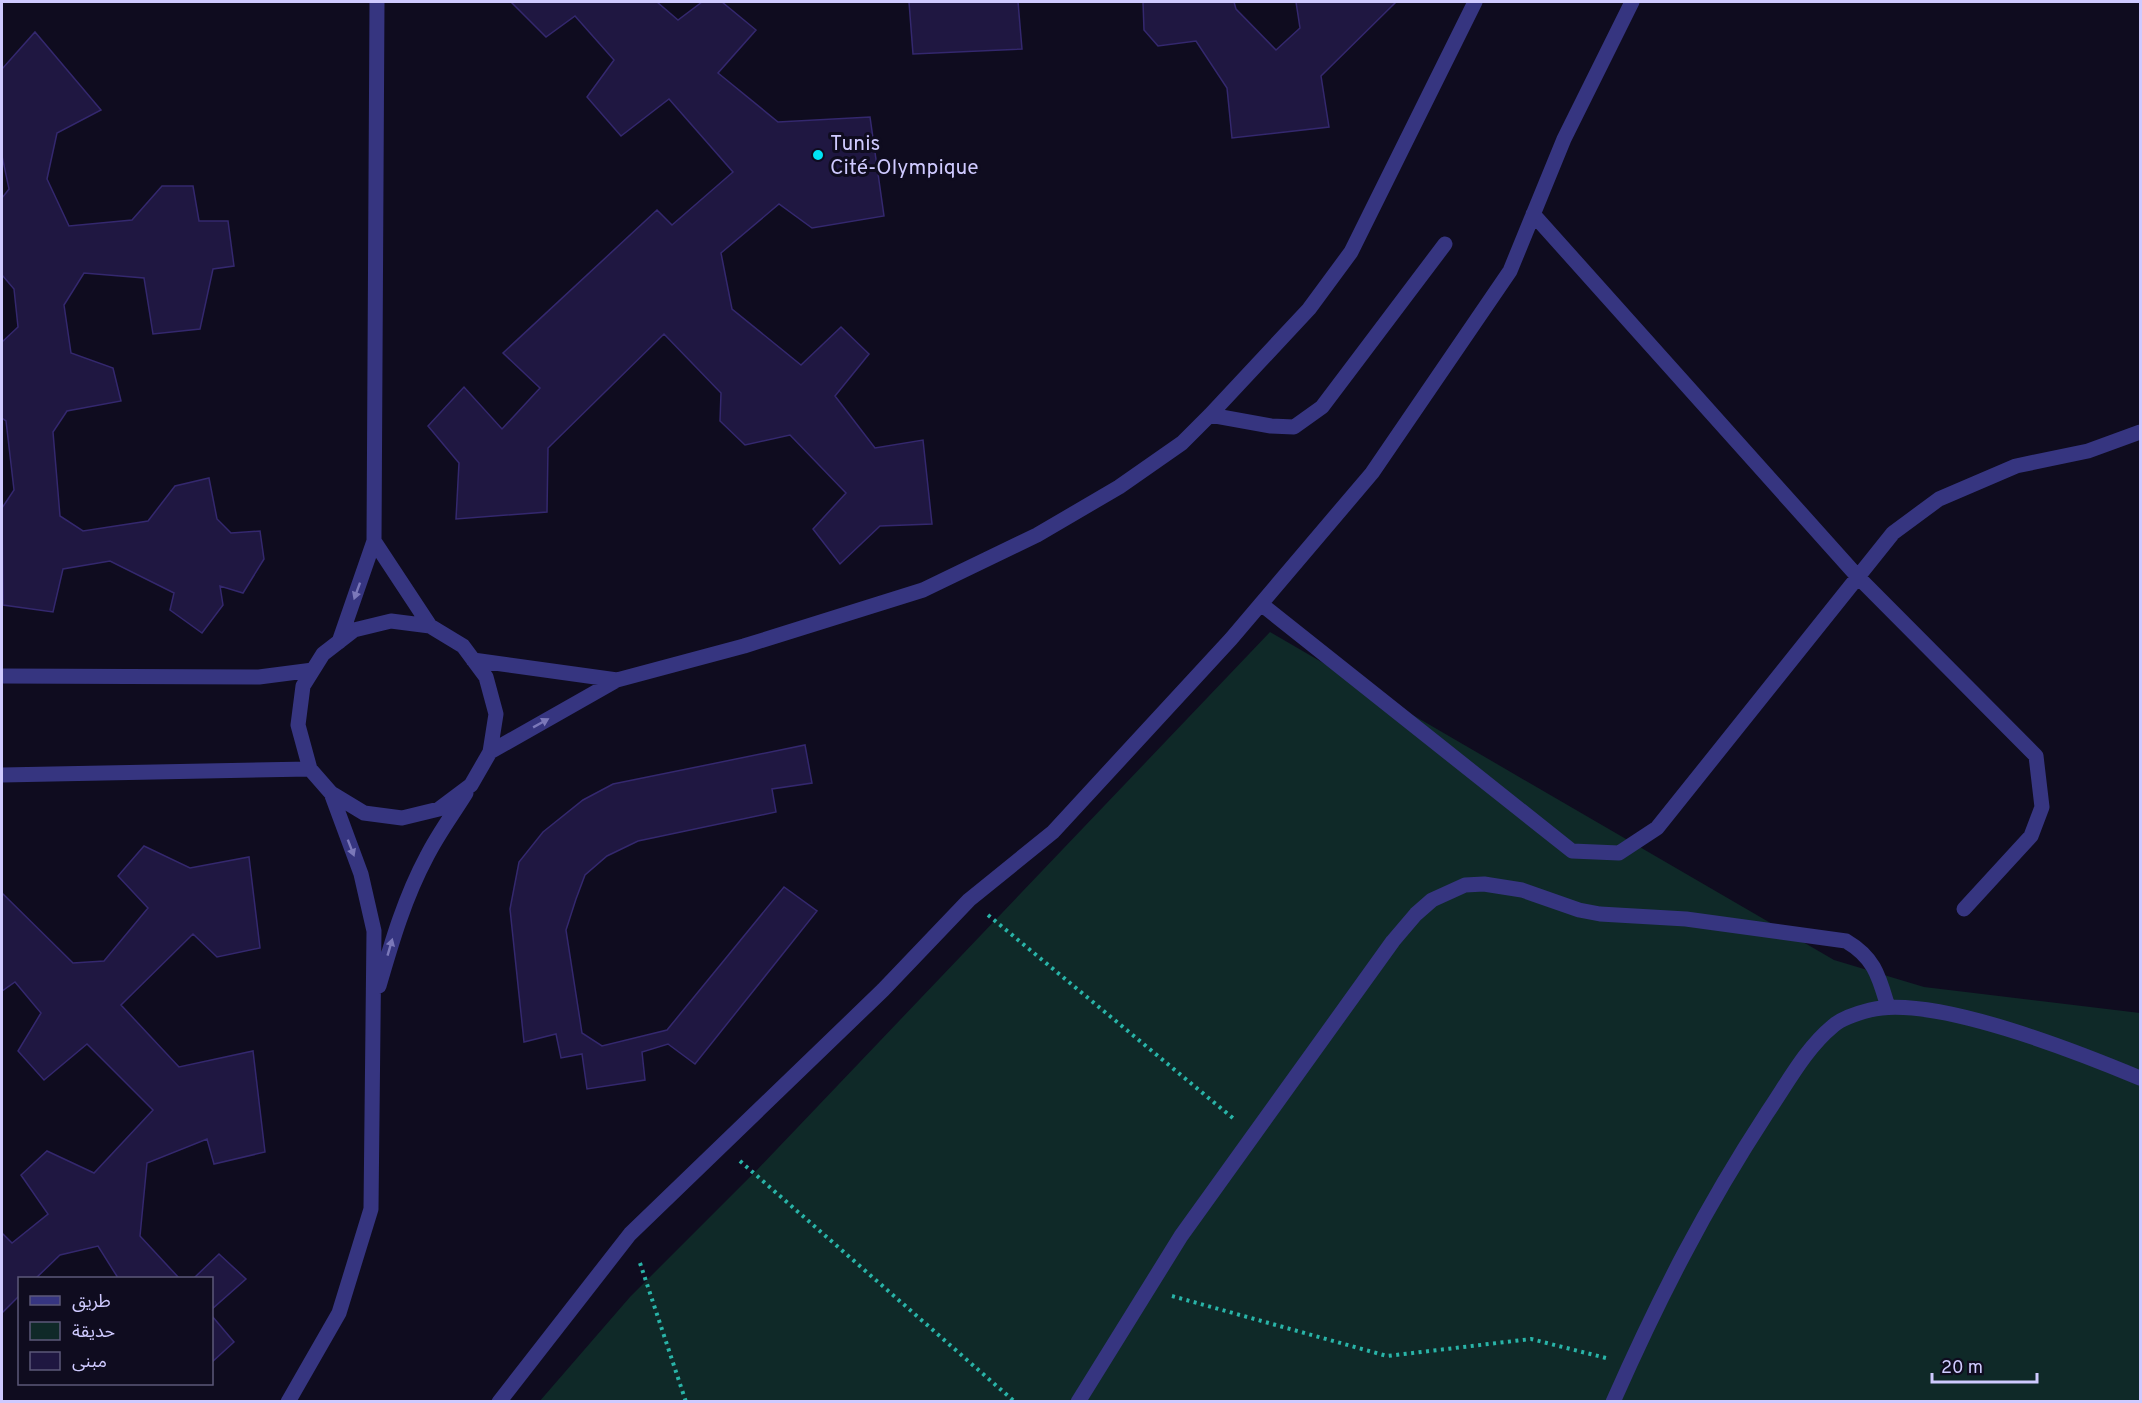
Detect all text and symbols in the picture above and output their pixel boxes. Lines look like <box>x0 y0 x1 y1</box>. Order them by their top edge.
place label: Tunis Cité-Olympique <box>830 131 979 182</box>
marker: Tunis Cité-Olympique <box>811 148 825 162</box>
one-way arrow <box>351 582 361 600</box>
one-way arrow <box>533 718 550 728</box>
one-way arrow <box>347 839 357 857</box>
one-way arrow <box>386 938 395 956</box>
legend <box>18 1277 213 1385</box>
text: طريق <box>72 1291 111 1314</box>
text: حديقة <box>72 1321 115 1344</box>
scale bar <box>1932 1346 2037 1384</box>
text: مبنى <box>72 1351 107 1374</box>
text: 20 m <box>1941 1357 1983 1380</box>

